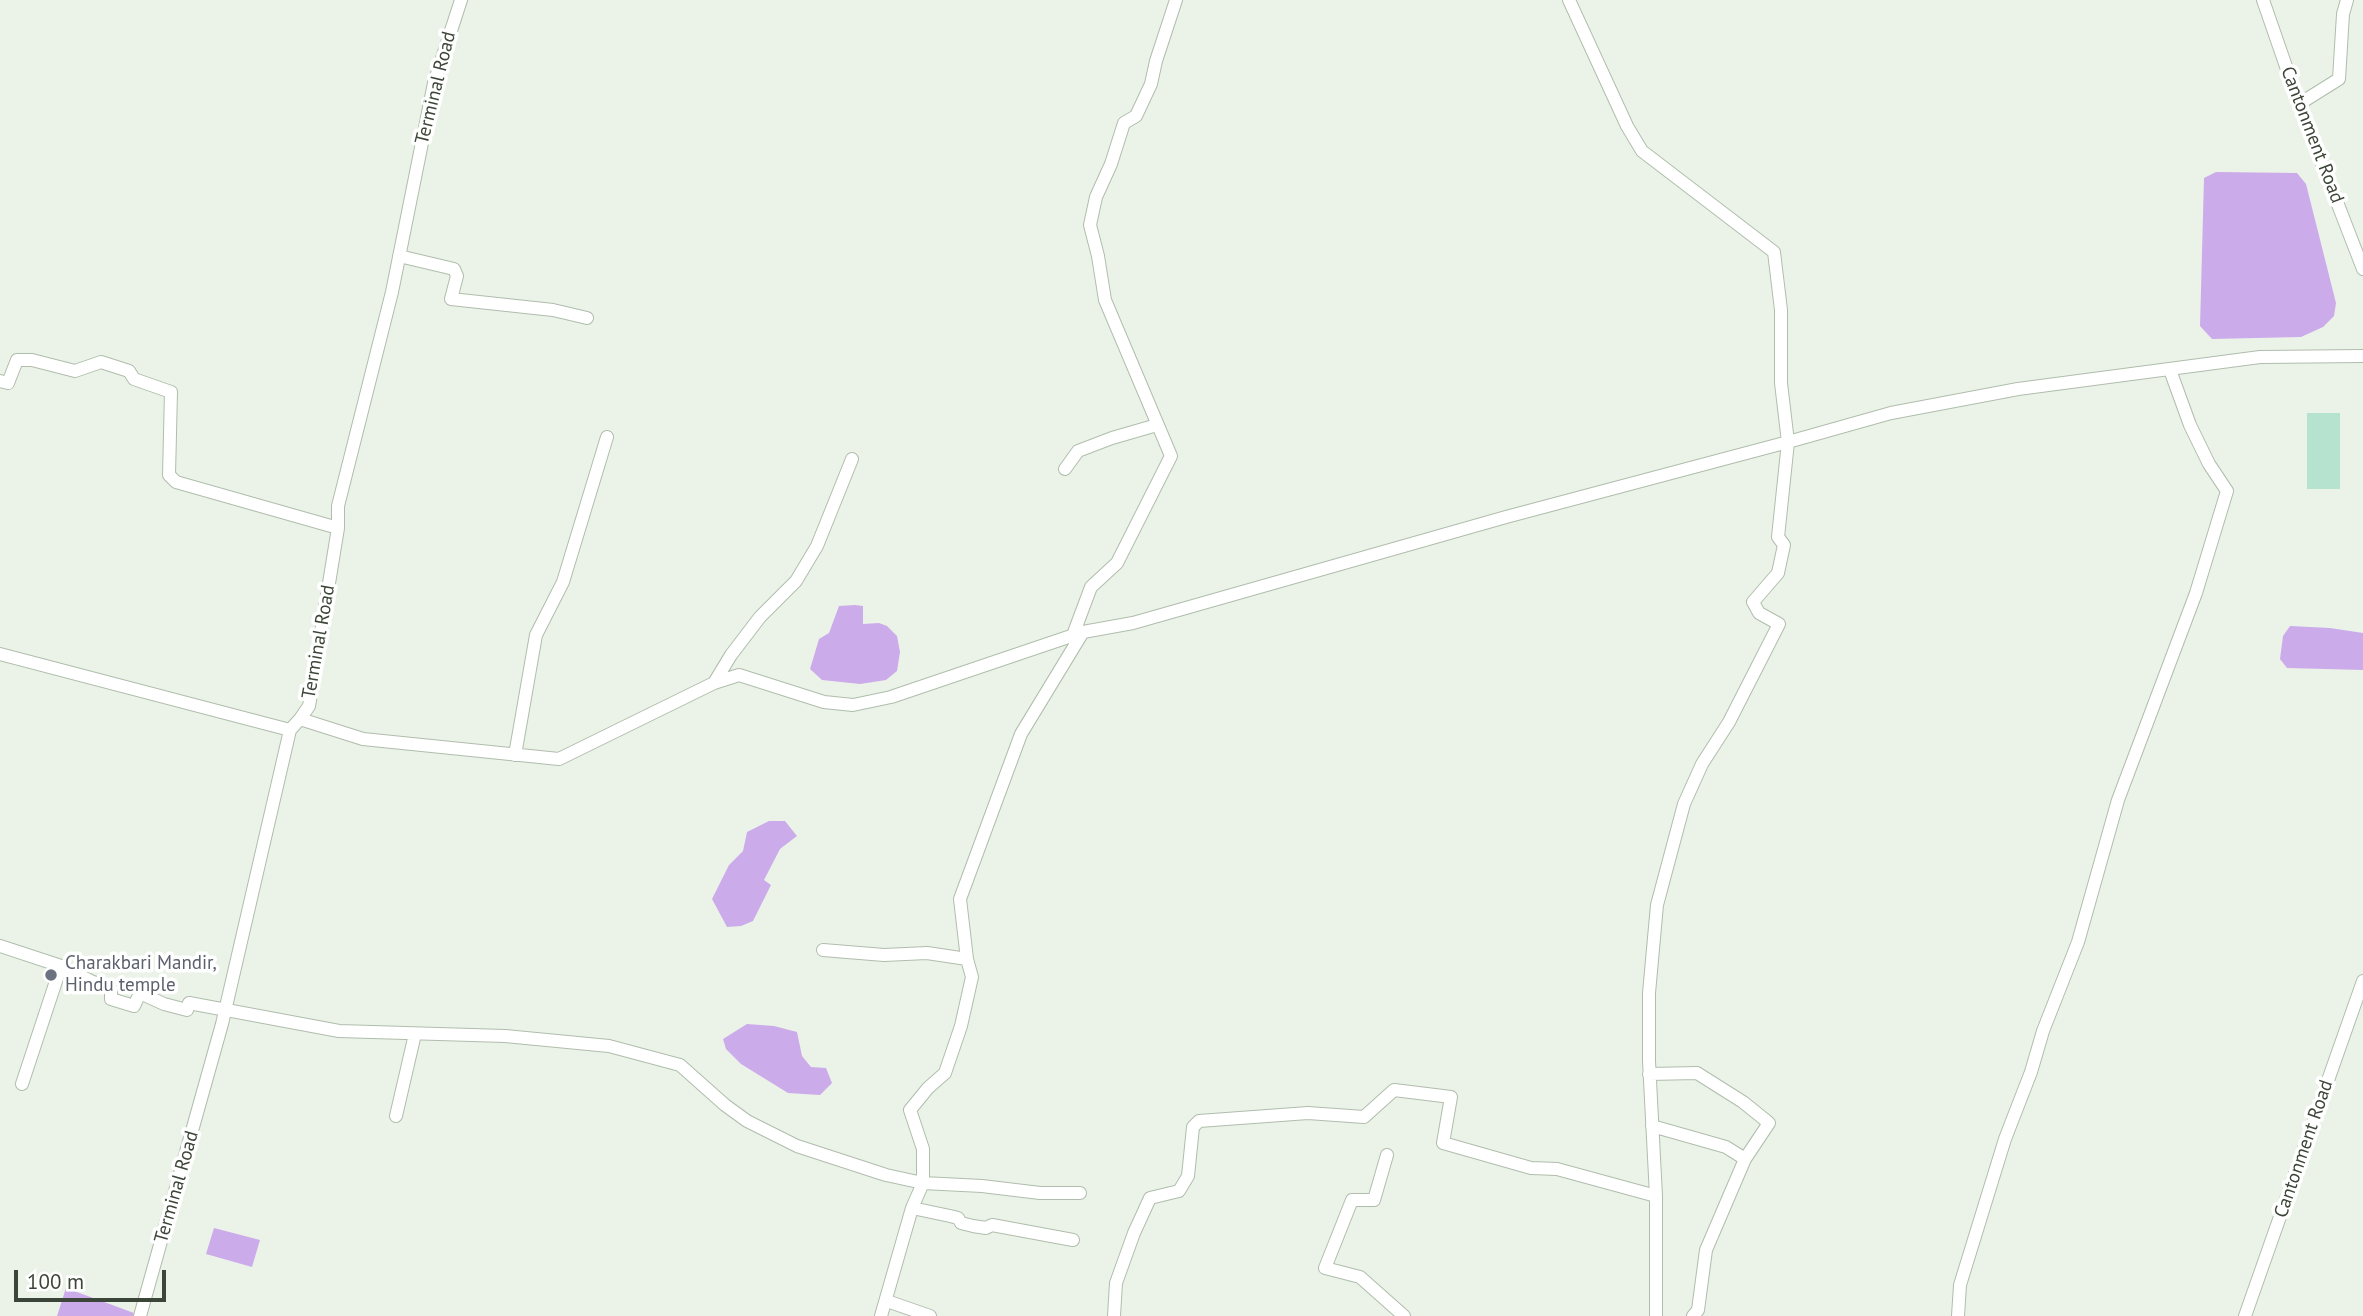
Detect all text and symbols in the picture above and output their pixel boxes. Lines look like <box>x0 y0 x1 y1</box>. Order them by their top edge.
street label: Terminal Road <box>411 29 461 147</box>
street label: Cantonment Road <box>2275 64 2349 206</box>
street label: Terminal Road <box>298 583 340 701</box>
place label: Charakbari Mandir, Hindu temple <box>65 953 217 997</box>
marker: Charakbari Mandir, Hindu temple <box>43 967 59 983</box>
street label: Cantonment Road <box>2270 1077 2338 1221</box>
street label: Terminal Road <box>150 1128 204 1246</box>
scale bar <box>18 1256 170 1300</box>
text: 100 m <box>27 1268 84 1295</box>

